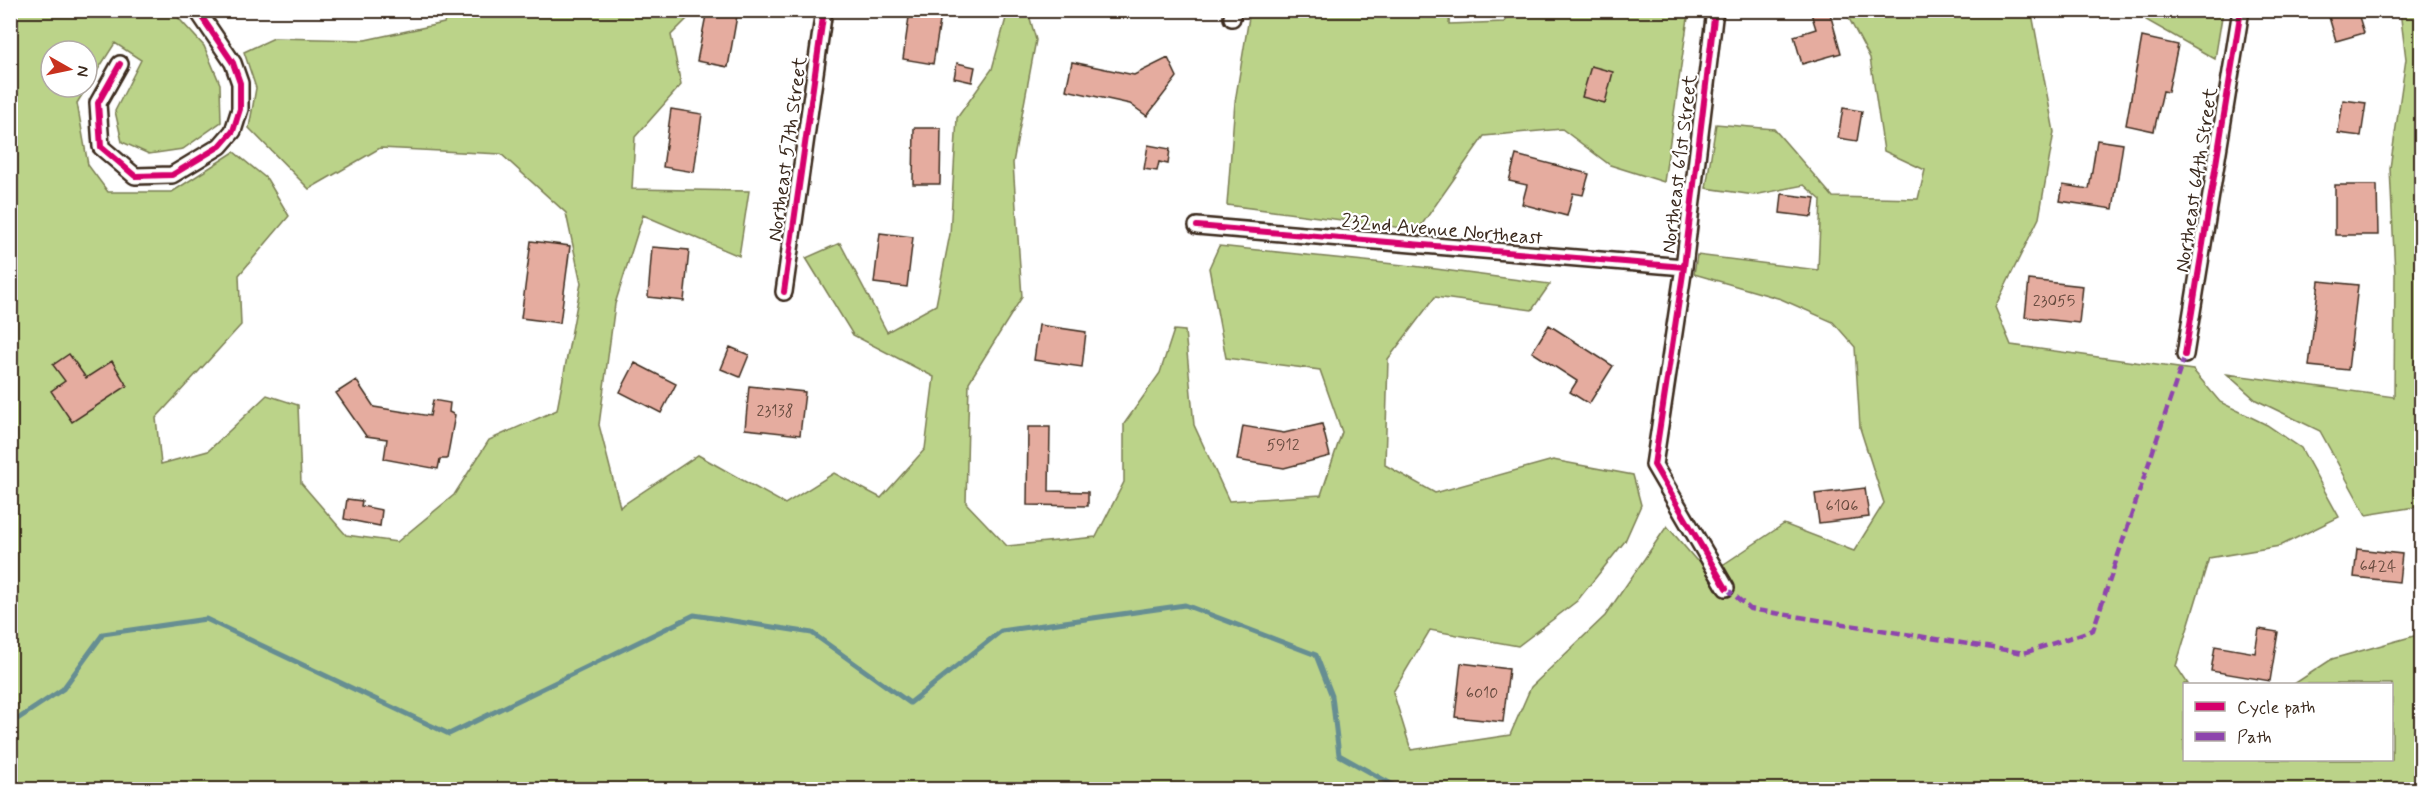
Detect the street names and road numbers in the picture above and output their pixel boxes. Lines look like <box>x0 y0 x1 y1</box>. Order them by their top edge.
street label: Northeast 57th Street <box>762 54 814 243</box>
street label: Northeast 61st Street <box>1656 73 1704 255</box>
street label: Northeast 64th Street <box>2169 85 2225 275</box>
street label: 232nd Avenue Northeast <box>1340 208 1544 252</box>

